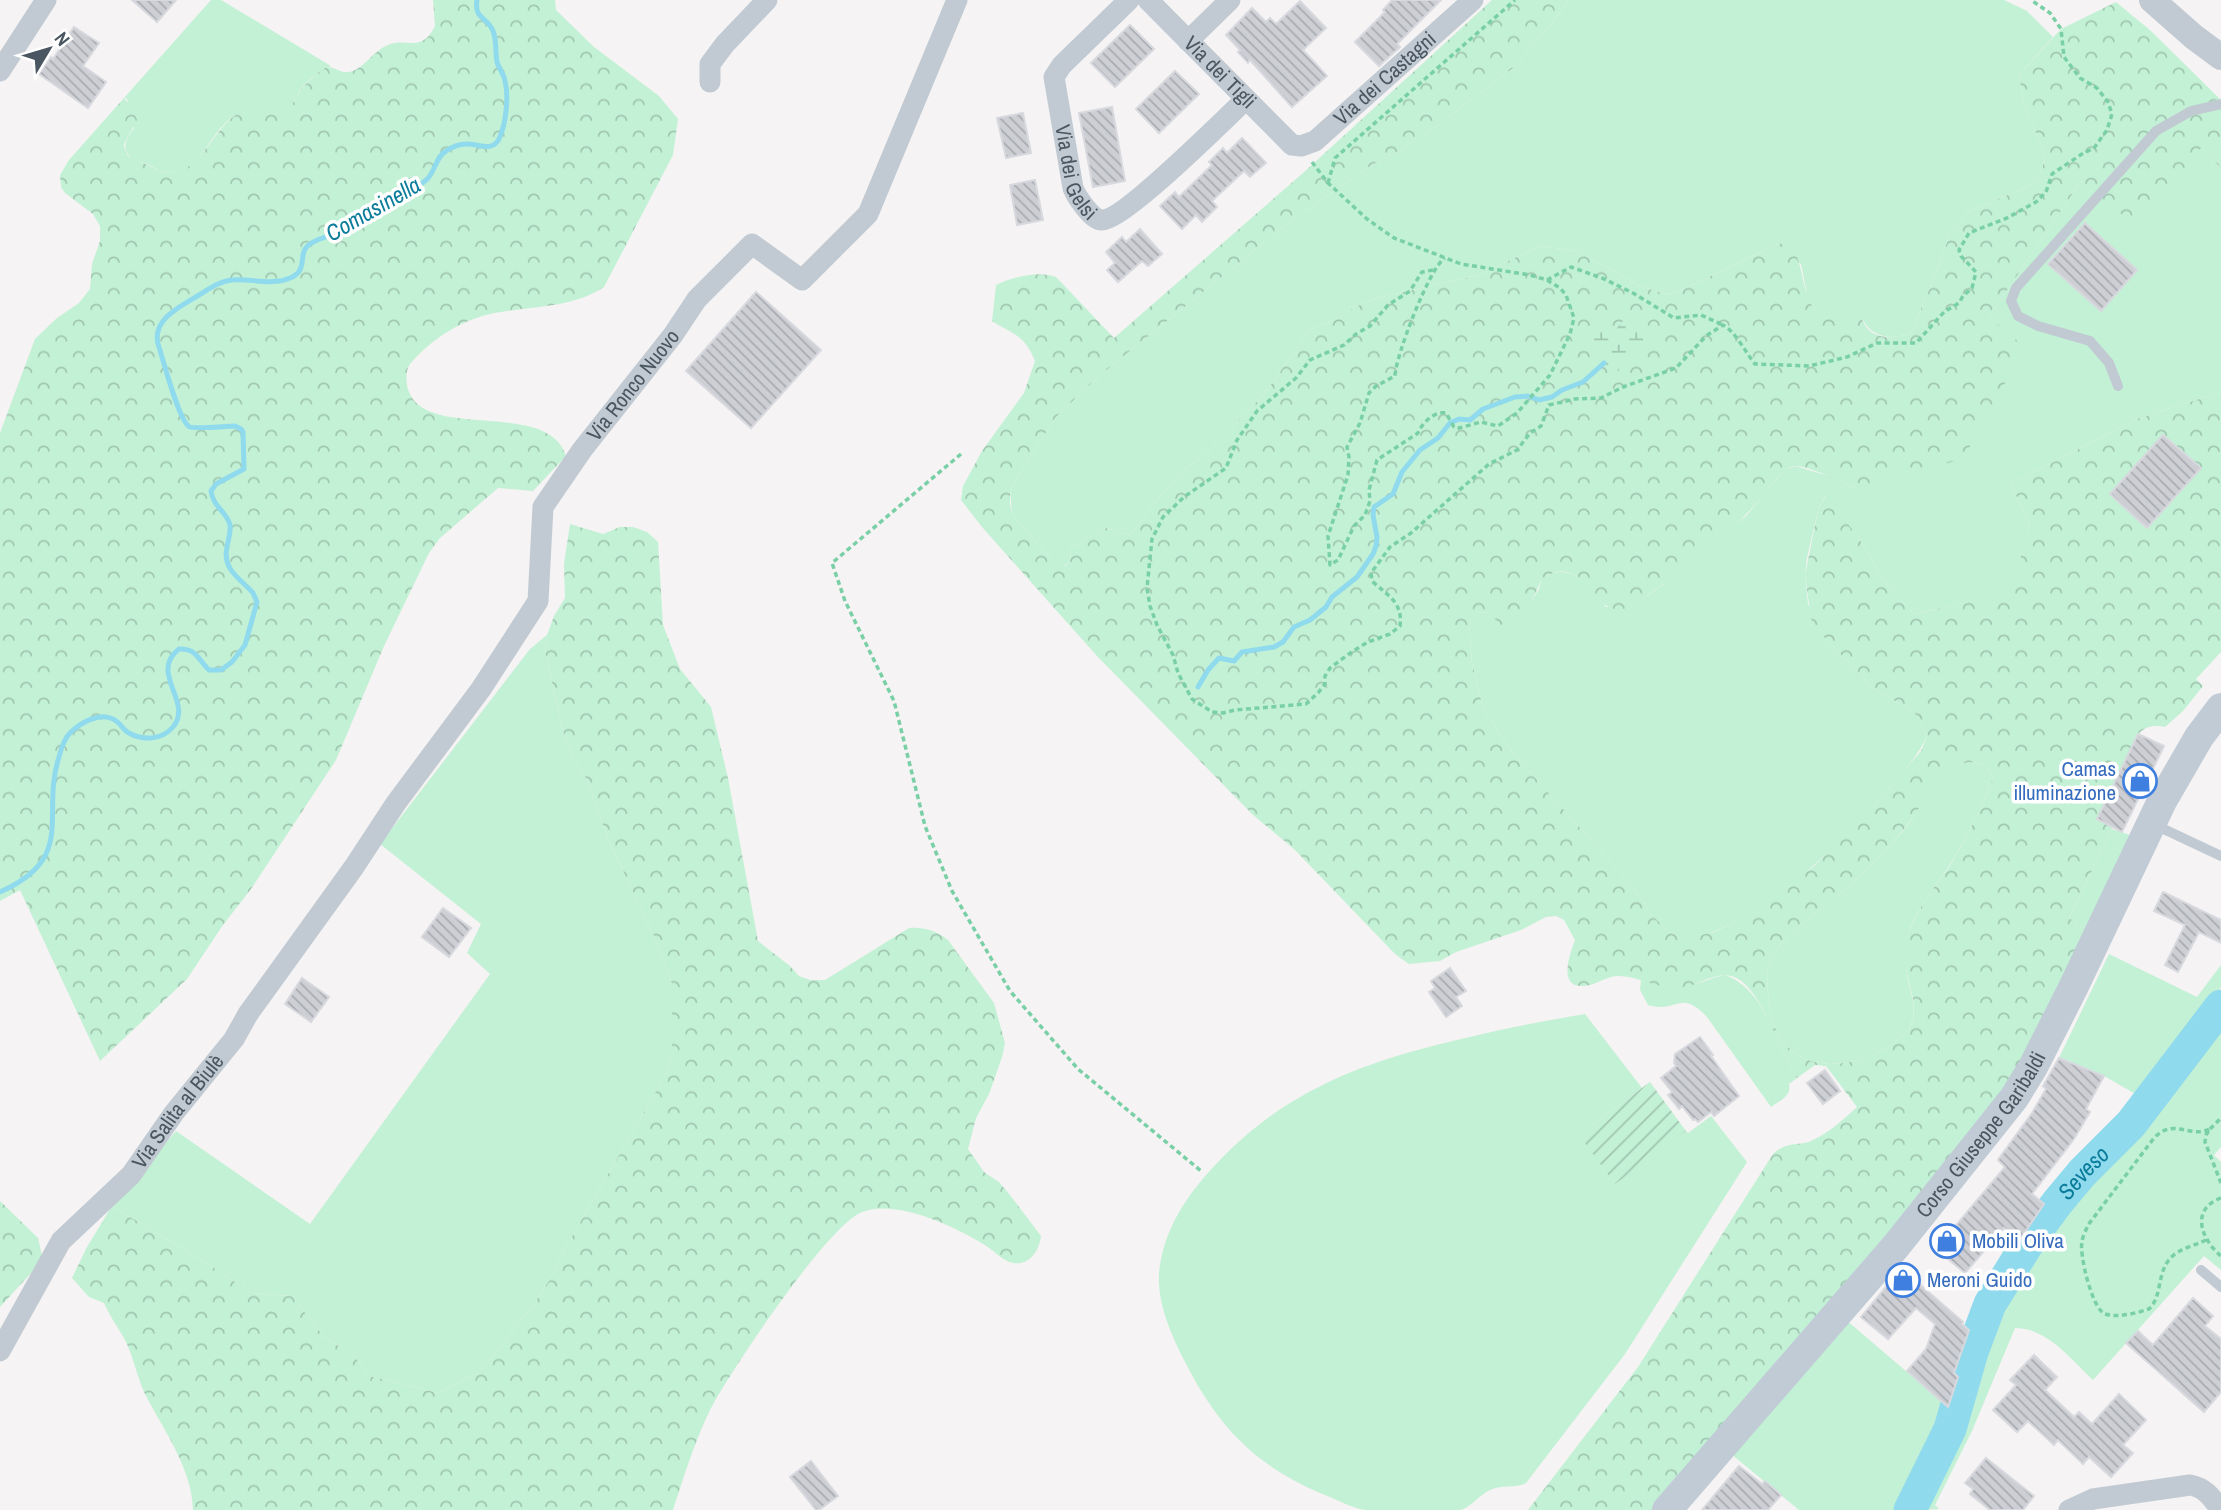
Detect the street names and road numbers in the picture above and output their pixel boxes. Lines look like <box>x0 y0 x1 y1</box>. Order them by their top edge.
street label: Via dei Castagni <box>1327 25 1442 132</box>
street label: Via dei Tigli <box>1178 29 1263 115</box>
street label: Via dei Gelsi <box>1048 122 1104 227</box>
street label: Via Ronco Nuovo <box>580 323 686 447</box>
street label: Corso Giuseppe Garibaldi <box>1909 1046 2052 1223</box>
street label: Via Salita al Biulè <box>125 1048 230 1174</box>

